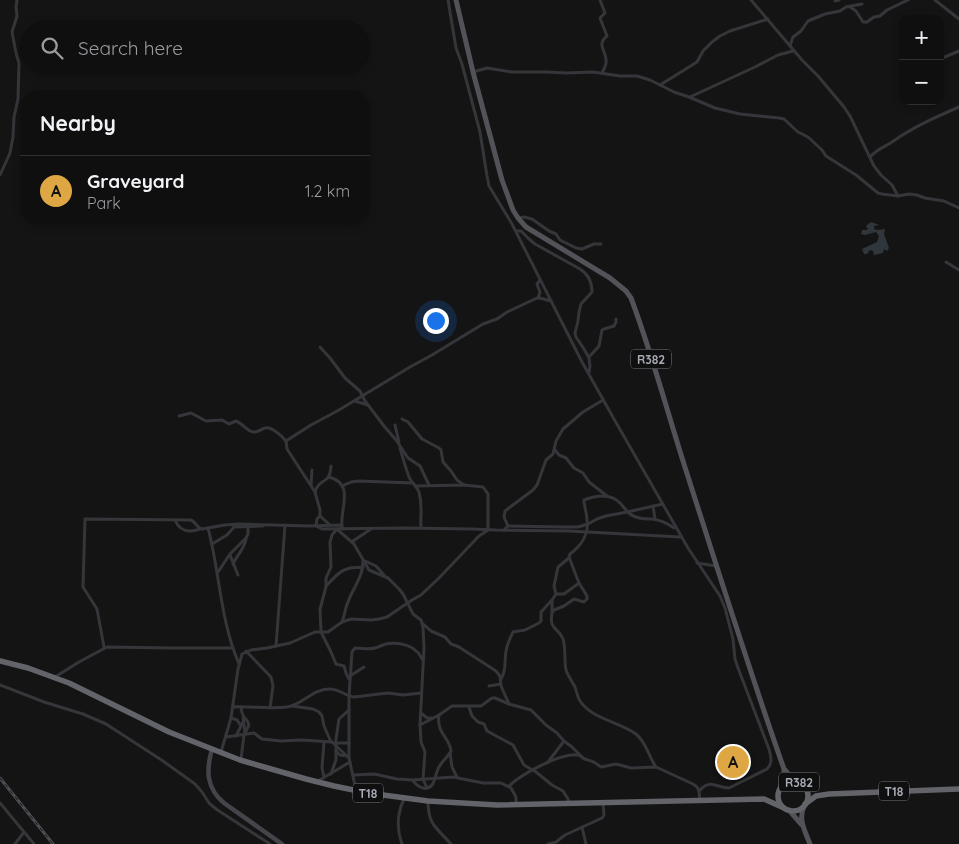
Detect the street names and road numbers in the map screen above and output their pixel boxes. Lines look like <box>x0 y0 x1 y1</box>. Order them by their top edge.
road number: R382 <box>631 349 671 368</box>
road number: R382 <box>779 772 819 792</box>
road number: T18 <box>879 781 909 800</box>
road number: T18 <box>353 784 383 802</box>

